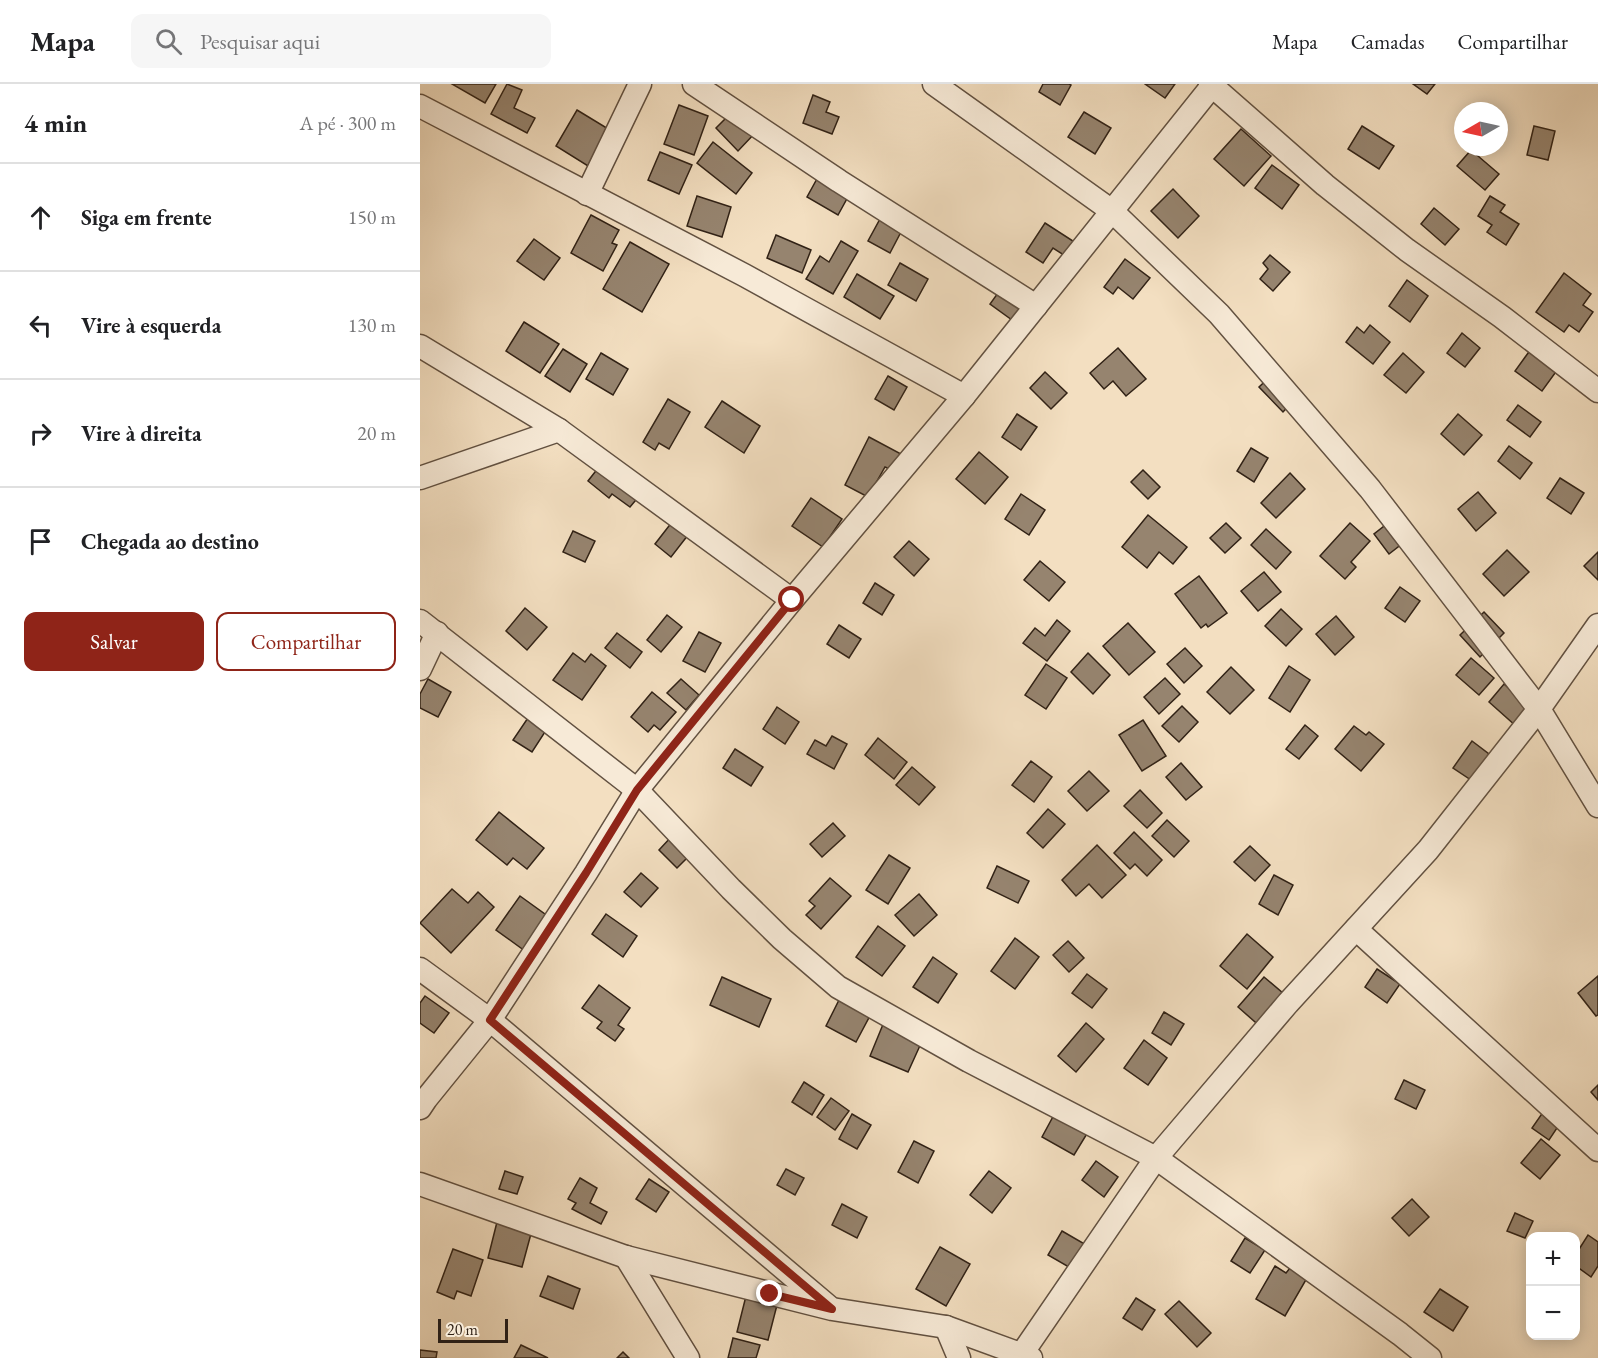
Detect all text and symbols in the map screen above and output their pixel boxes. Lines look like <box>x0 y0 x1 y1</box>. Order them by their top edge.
search box <box>131 14 551 68</box>
text: Mapa <box>30 23 95 59</box>
icon: search <box>152 25 185 58</box>
text: Pesquisar aqui <box>200 27 320 56</box>
text: Mapa <box>1272 28 1318 55</box>
text: Camadas <box>1351 28 1424 55</box>
text: Compartilhar <box>1457 28 1568 55</box>
north arrow <box>1454 102 1508 156</box>
text: 4 min <box>24 106 87 140</box>
text: A pé · 300 m <box>300 110 396 136</box>
icon: ahead <box>24 201 57 234</box>
text: Siga em frente <box>81 203 212 232</box>
text: 150 m <box>348 204 396 230</box>
icon: left <box>24 309 57 342</box>
text: Vire à esquerda <box>81 311 221 340</box>
text: 130 m <box>348 312 396 338</box>
icon: right <box>24 417 57 450</box>
text: Vire à direita <box>81 419 202 448</box>
text: 20 m <box>357 420 396 446</box>
icon: arrive <box>24 525 57 558</box>
text: Chegada ao destino <box>81 527 259 556</box>
route start <box>778 586 804 612</box>
button: Salvar <box>24 612 204 671</box>
button: Compartilhar <box>216 612 396 671</box>
map controls <box>1526 1232 1580 1340</box>
button: + <box>1526 1232 1580 1286</box>
route end <box>756 1280 782 1306</box>
button: − <box>1526 1286 1580 1340</box>
scale bar <box>438 1316 508 1344</box>
text: 20 m <box>447 1319 478 1340</box>

